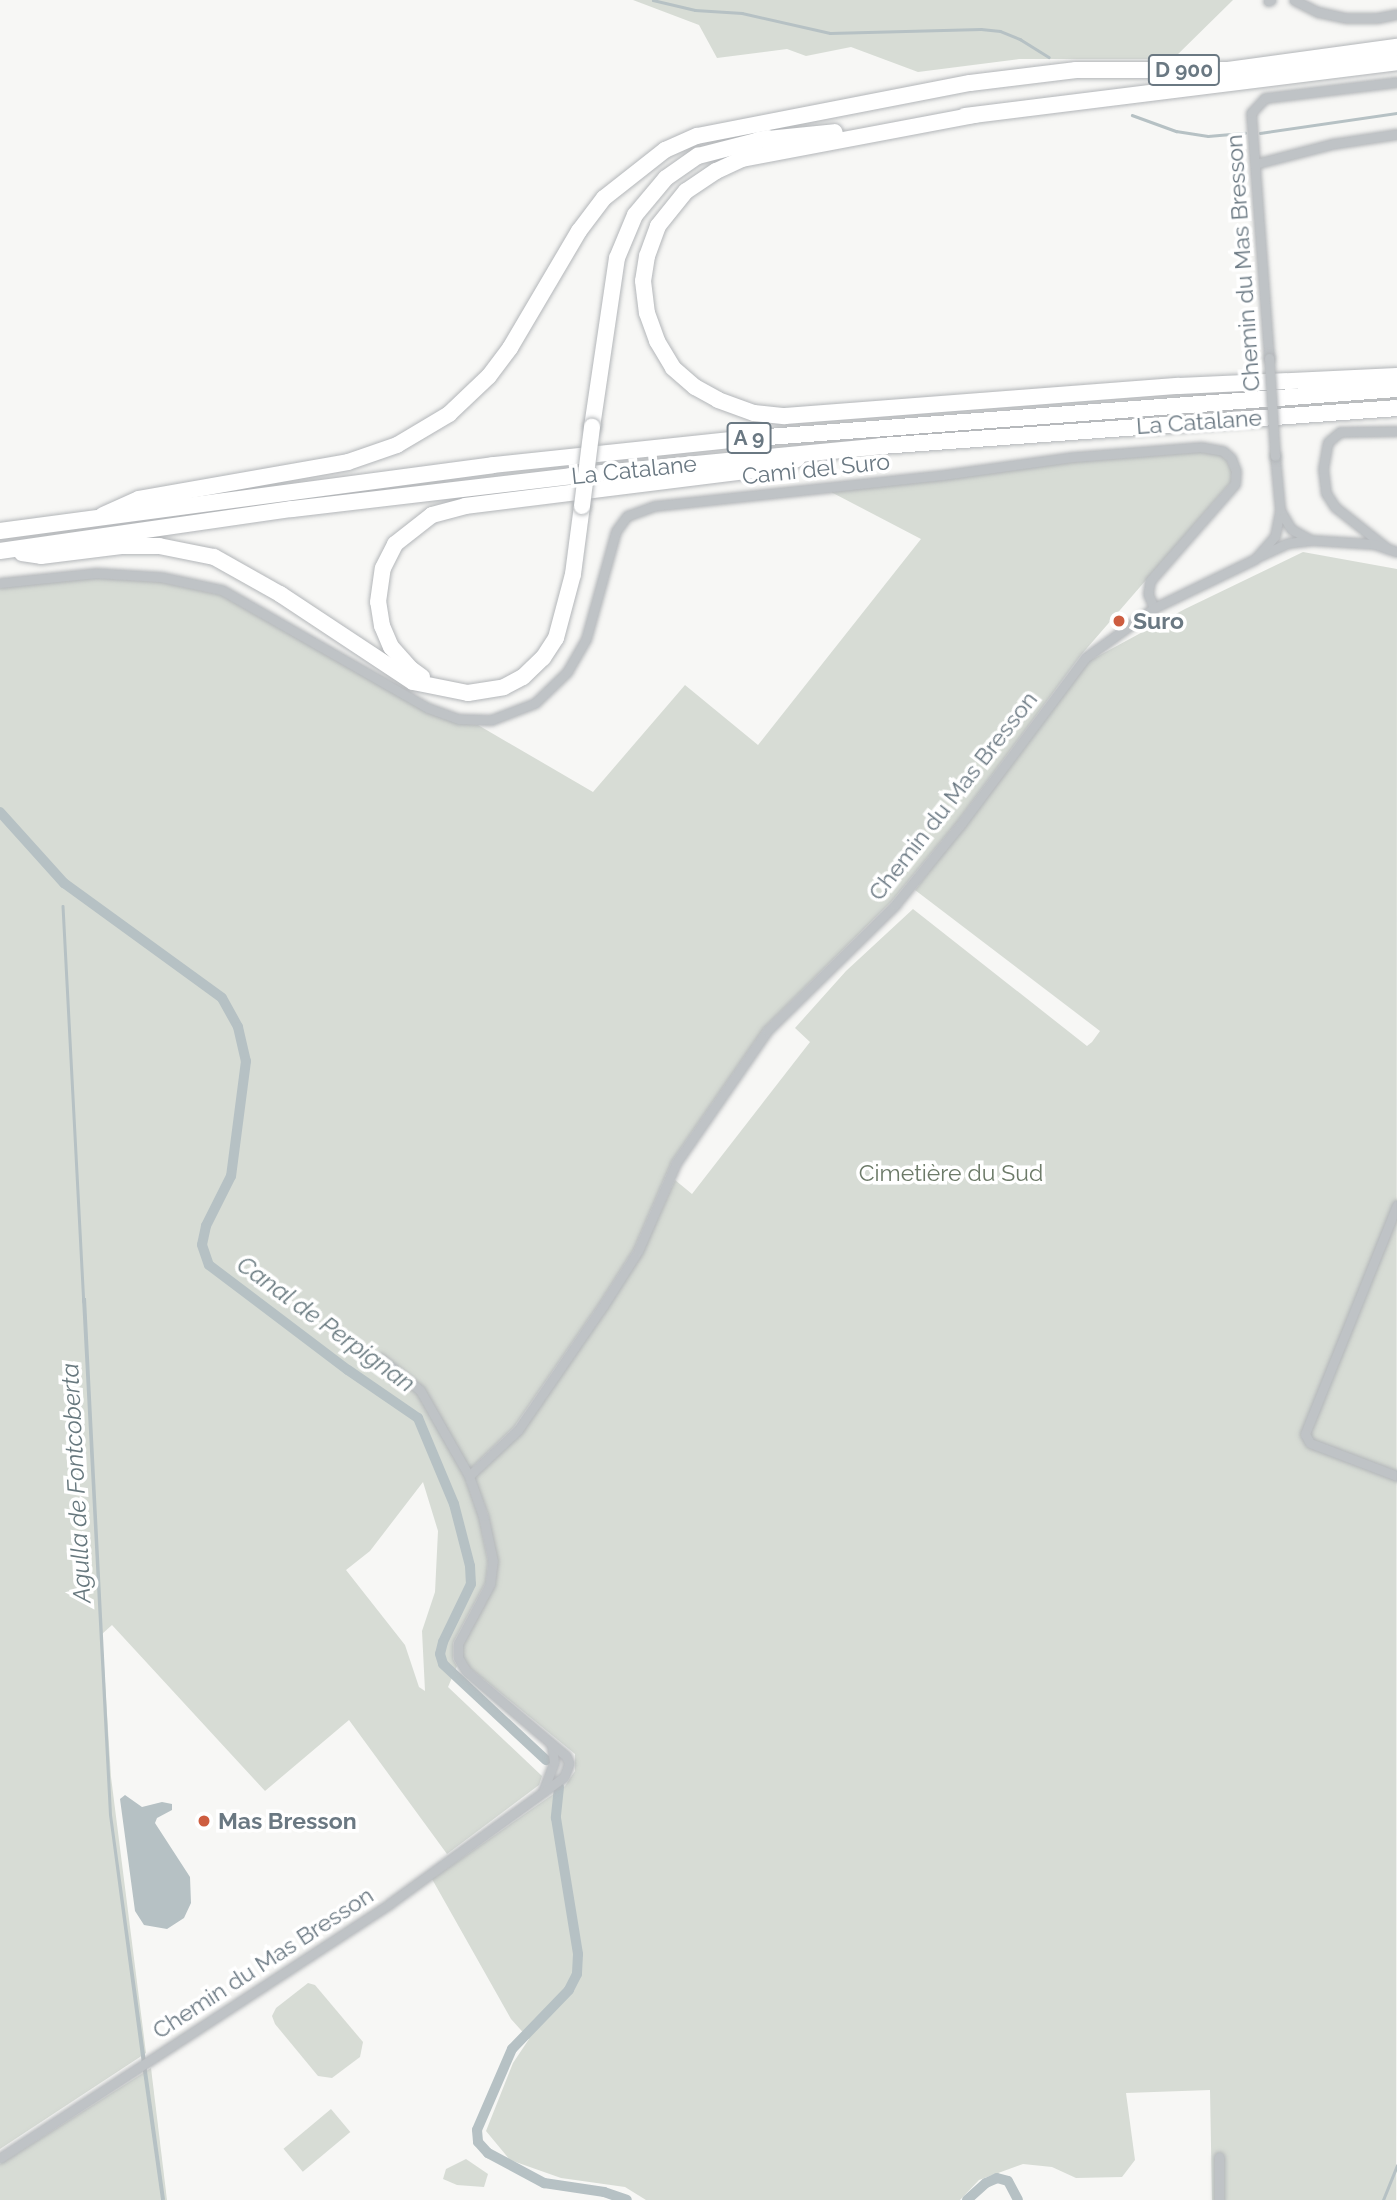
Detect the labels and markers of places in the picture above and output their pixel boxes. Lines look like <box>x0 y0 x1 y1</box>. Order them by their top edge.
place label: Suro <box>1133 607 1184 635</box>
marker: Suro <box>1111 613 1127 629</box>
place label: Mas Bresson <box>218 1807 357 1835</box>
marker: Mas Bresson <box>196 1813 212 1829</box>

